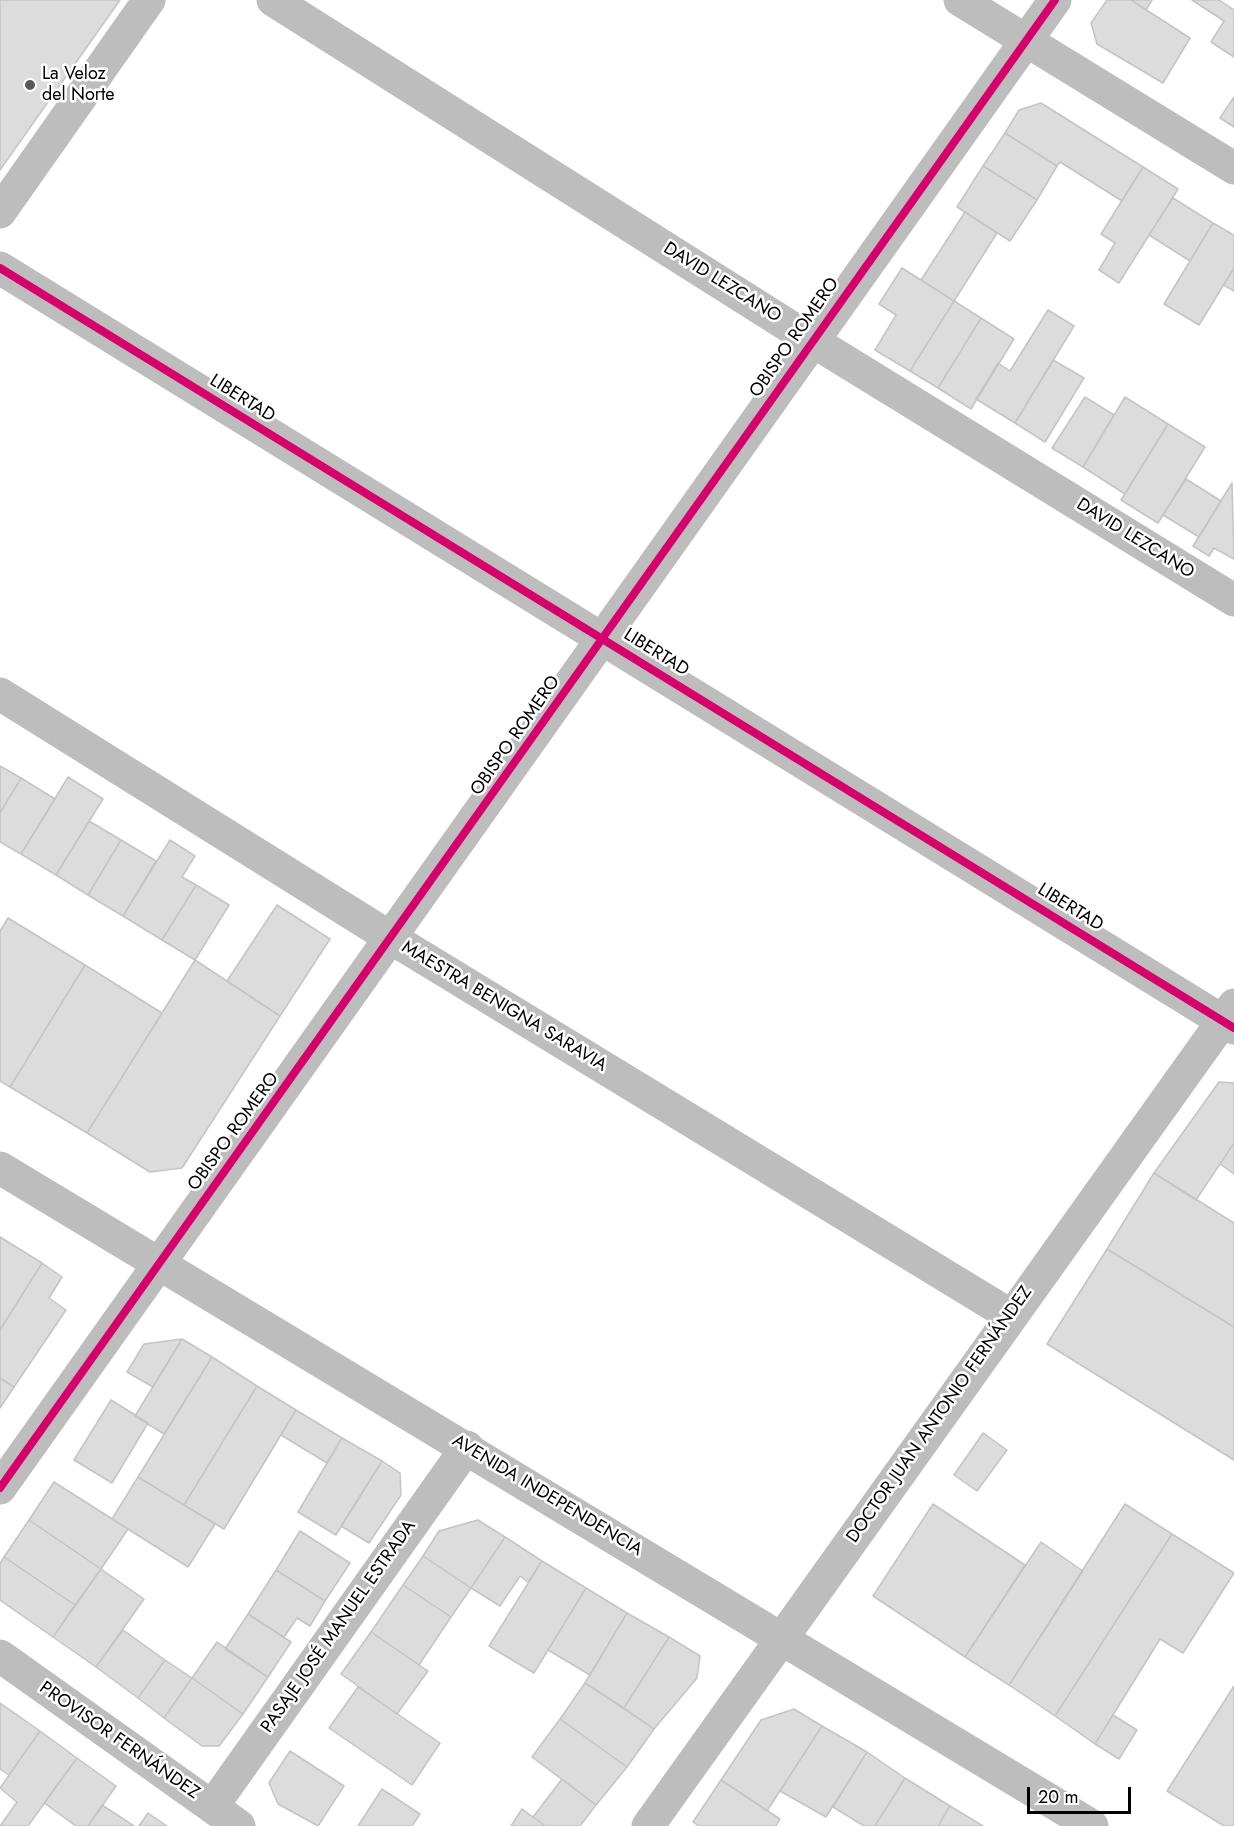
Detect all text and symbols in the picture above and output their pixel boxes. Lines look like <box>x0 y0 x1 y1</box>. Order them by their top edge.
place label: La Veloz del Norte <box>42 64 115 106</box>
marker: La Veloz del Norte <box>23 78 37 92</box>
street label: DAVID LEZCANO <box>659 238 785 328</box>
street label: OBISPO ROMERO <box>746 274 844 402</box>
street label: LIBERTAD <box>205 370 279 428</box>
street label: DAVID LEZCANO <box>1072 494 1198 584</box>
street label: LIBERTAD <box>619 624 693 682</box>
street label: OBISPO ROMERO <box>467 672 565 800</box>
street label: LIBERTAD <box>1033 879 1107 937</box>
street label: MAESTRA BENIGNA SARAVIA <box>398 937 610 1077</box>
street label: OBISPO ROMERO <box>184 1069 284 1195</box>
street label: DOCTOR JUAN ANTONIO FERNÁNDEZ <box>843 1282 1037 1548</box>
street label: AVENIDA INDEPENDENCIA <box>448 1431 646 1561</box>
street label: PASAJE JOSÉ MANUEL ESTRADA <box>257 1517 421 1737</box>
street label: PROVISOR FERNÁNDEZ <box>35 1678 203 1804</box>
scale bar <box>1030 1775 1134 1813</box>
text: 20 m <box>1038 1784 1078 1810</box>

